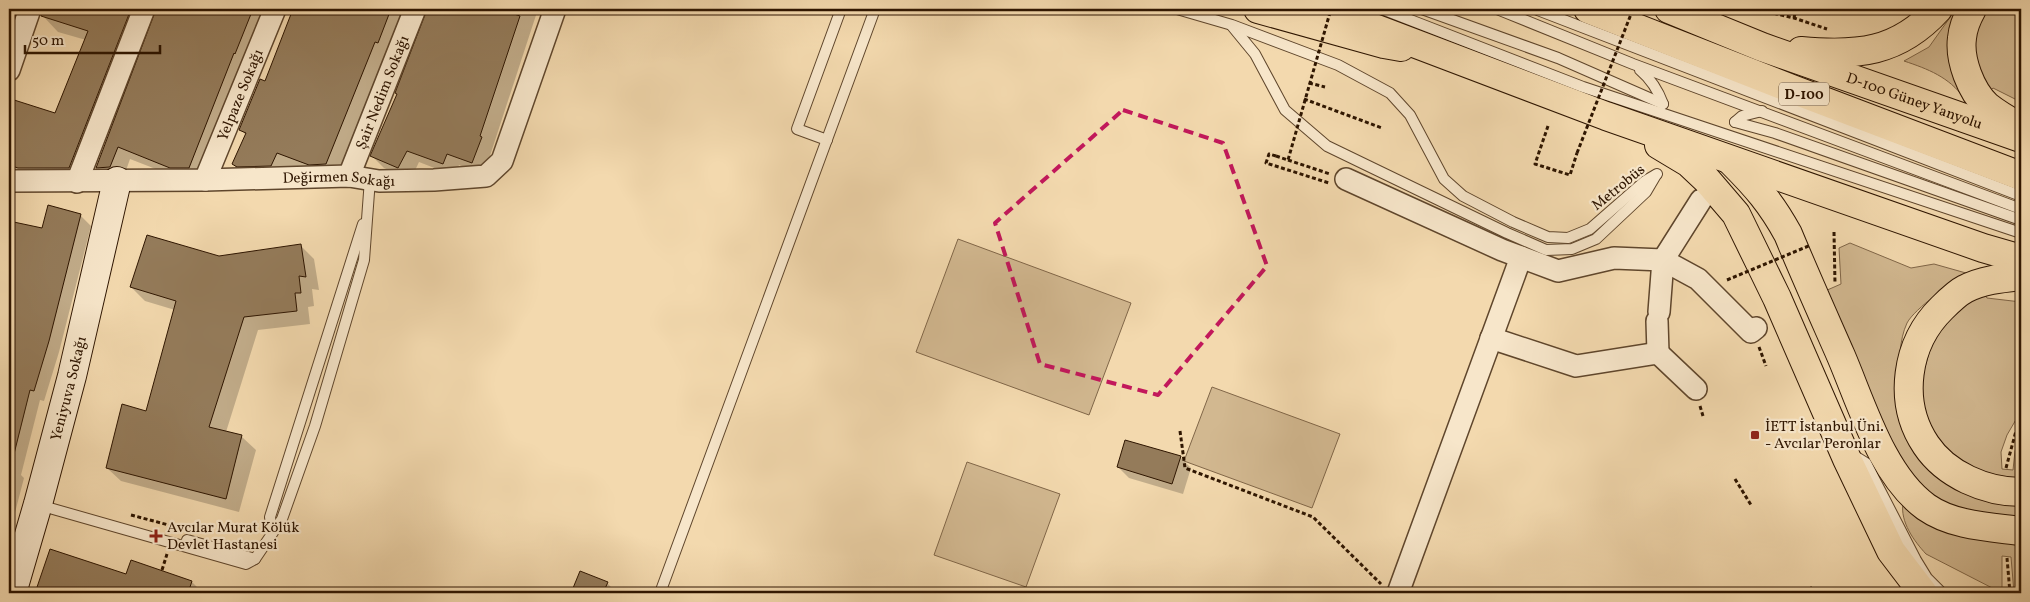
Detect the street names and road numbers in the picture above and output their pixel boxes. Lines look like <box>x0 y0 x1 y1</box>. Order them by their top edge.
street label: Şair Nedim Sokağı <box>351 33 415 153</box>
street label: Yelpaze Sokağı <box>213 46 269 145</box>
street label: D-100 Güney Yanyolu <box>1843 68 1985 136</box>
road number: D-100 <box>1779 82 1829 106</box>
street label: Metrobüs <box>1588 160 1650 216</box>
street label: Değirmen Sokağı <box>282 167 395 193</box>
street label: Yeniyuva Sokağı <box>46 335 93 444</box>

